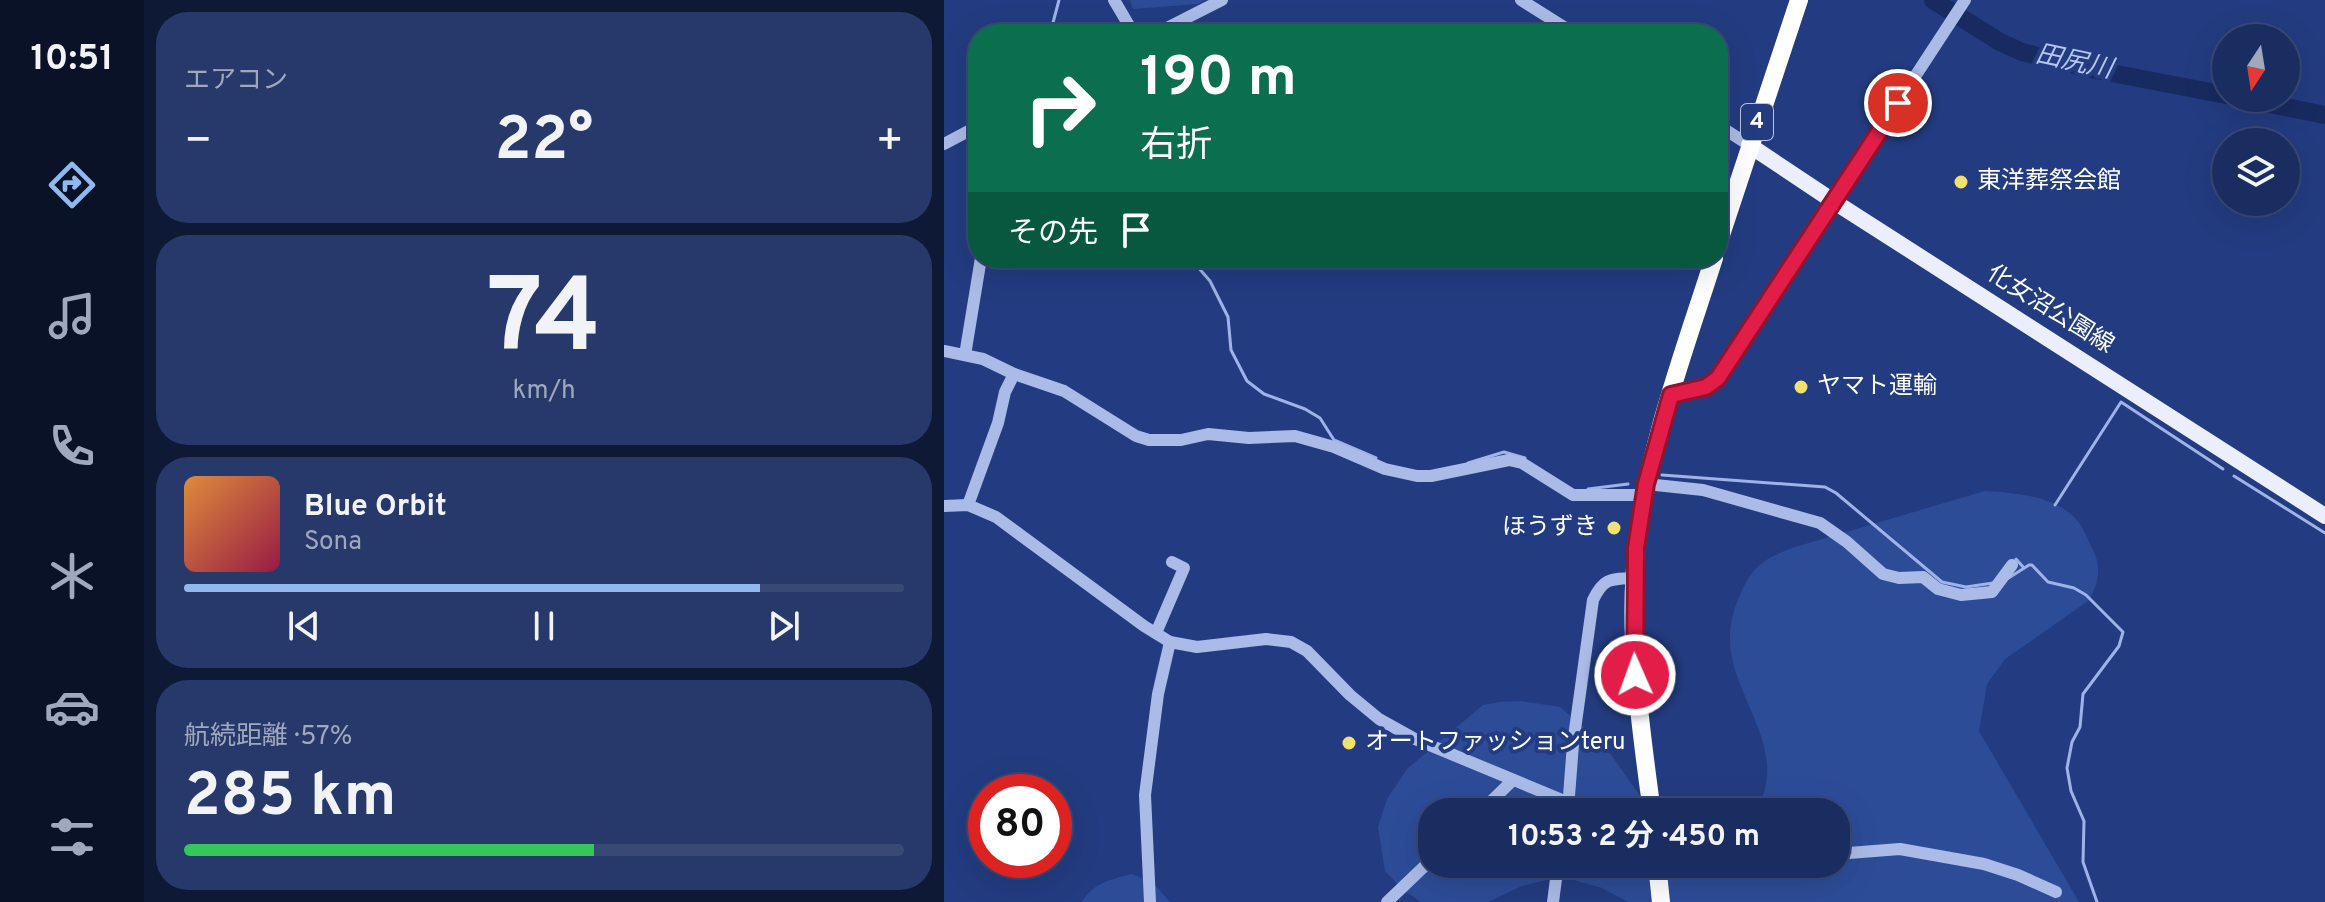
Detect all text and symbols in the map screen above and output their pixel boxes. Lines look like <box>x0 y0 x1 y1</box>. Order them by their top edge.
north arrow <box>2212 24 2300 112</box>
map controls <box>2212 24 2300 216</box>
text: 10:51 <box>30 37 114 83</box>
water label: 田尻川 <box>2032 39 2119 88</box>
text: 190 m <box>1140 45 1297 115</box>
icon: right <box>1008 56 1112 160</box>
text: エアコン <box>184 65 288 98</box>
pin <box>1864 69 1932 137</box>
icon: arrive <box>1876 81 1920 125</box>
road number: 4 <box>1741 104 1773 140</box>
text: 22° <box>495 105 593 181</box>
text: − <box>184 115 212 171</box>
text: + <box>876 115 904 171</box>
text: 右折 <box>1140 124 1212 170</box>
button: layers <box>2212 128 2300 216</box>
icon: directions <box>44 157 100 213</box>
place label: 東洋葬祭会館 <box>1977 167 2121 197</box>
marker: 東洋葬祭会館 <box>1952 173 1970 191</box>
icon: arrive <box>1114 208 1158 252</box>
text: その先 <box>1008 216 1098 253</box>
text: 74 <box>487 257 601 389</box>
street label: 化女沼公園線 <box>1981 259 2119 361</box>
icon: music <box>44 288 100 344</box>
place label: ヤマト運輸 <box>1817 372 1937 402</box>
text: km/h <box>512 375 576 408</box>
marker: ヤマト運輸 <box>1792 378 1810 396</box>
icon: phone <box>44 418 100 474</box>
text: Blue Orbit <box>304 489 447 526</box>
place label: ほうずき <box>1502 513 1598 543</box>
marker: ほうずき <box>1605 519 1623 537</box>
text: Sona <box>304 526 362 559</box>
icon: climate <box>44 548 100 604</box>
icon: previous <box>282 604 326 648</box>
icon: pause <box>522 604 566 648</box>
icon: next <box>762 604 806 648</box>
position arrow <box>1593 633 1677 717</box>
icon: car <box>44 679 100 735</box>
text: 航続距離 · 57% <box>184 721 352 754</box>
place label: オートファッションteru <box>1365 728 1626 758</box>
marker: オートファッションteru <box>1340 734 1358 752</box>
text: 285 km <box>184 761 396 837</box>
speed limit sign: 80 <box>968 774 1072 878</box>
icon: filters <box>44 809 100 865</box>
text: 10:53 · 2 分 · 450 m <box>1508 819 1760 856</box>

